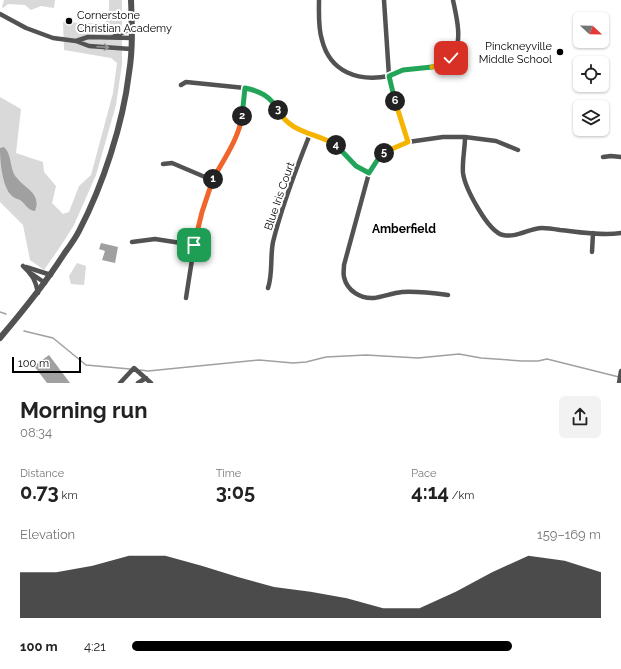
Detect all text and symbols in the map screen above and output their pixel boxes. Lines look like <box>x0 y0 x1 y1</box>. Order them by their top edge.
place label: Cornerstone Christian Academy <box>77 9 172 35</box>
north arrow <box>573 12 609 48</box>
map controls <box>573 12 609 136</box>
marker: Cornerstone Christian Academy <box>64 16 74 26</box>
place label: Pinckneyville Middle School <box>479 40 553 66</box>
pin <box>434 41 468 75</box>
one-way arrow <box>96 44 109 51</box>
icon: check <box>440 47 462 69</box>
marker: Pinckneyville Middle School <box>555 47 565 57</box>
button: locate <box>573 56 609 92</box>
pin: 6 <box>385 91 405 111</box>
text: 6 <box>392 94 398 107</box>
pin: 3 <box>268 100 288 120</box>
button: layers <box>573 100 609 136</box>
text: 3 <box>275 103 281 116</box>
pin: 2 <box>232 106 252 126</box>
text: 2 <box>239 109 245 122</box>
pin: 4 <box>326 135 346 155</box>
text: 4 <box>333 138 339 151</box>
pin: 5 <box>374 143 394 163</box>
text: 5 <box>381 146 387 159</box>
street label: Blue Iris Court <box>262 160 297 232</box>
pin: 1 <box>203 169 223 189</box>
text: 1 <box>210 172 216 185</box>
district label: Amberfield <box>372 222 436 236</box>
pin <box>177 228 211 262</box>
icon: arrive <box>183 234 205 256</box>
scale bar <box>12 355 81 374</box>
text: 100 m <box>18 357 49 370</box>
button: share <box>559 396 601 438</box>
text: Morning run <box>20 397 148 423</box>
text: 08:34 <box>20 425 52 440</box>
text: Distance <box>20 467 64 480</box>
text: Time <box>216 467 241 480</box>
text: Pace <box>411 467 437 480</box>
text: 0.73 <box>20 480 59 504</box>
text: 3:05 <box>216 480 255 504</box>
text: 4:14 <box>411 480 449 504</box>
text: km <box>59 489 78 502</box>
text: /km <box>449 489 474 502</box>
text: Elevation <box>20 527 75 542</box>
text: 159–169 m <box>537 527 601 542</box>
text: 100 m <box>20 639 58 654</box>
text: 4:21 <box>84 639 106 654</box>

